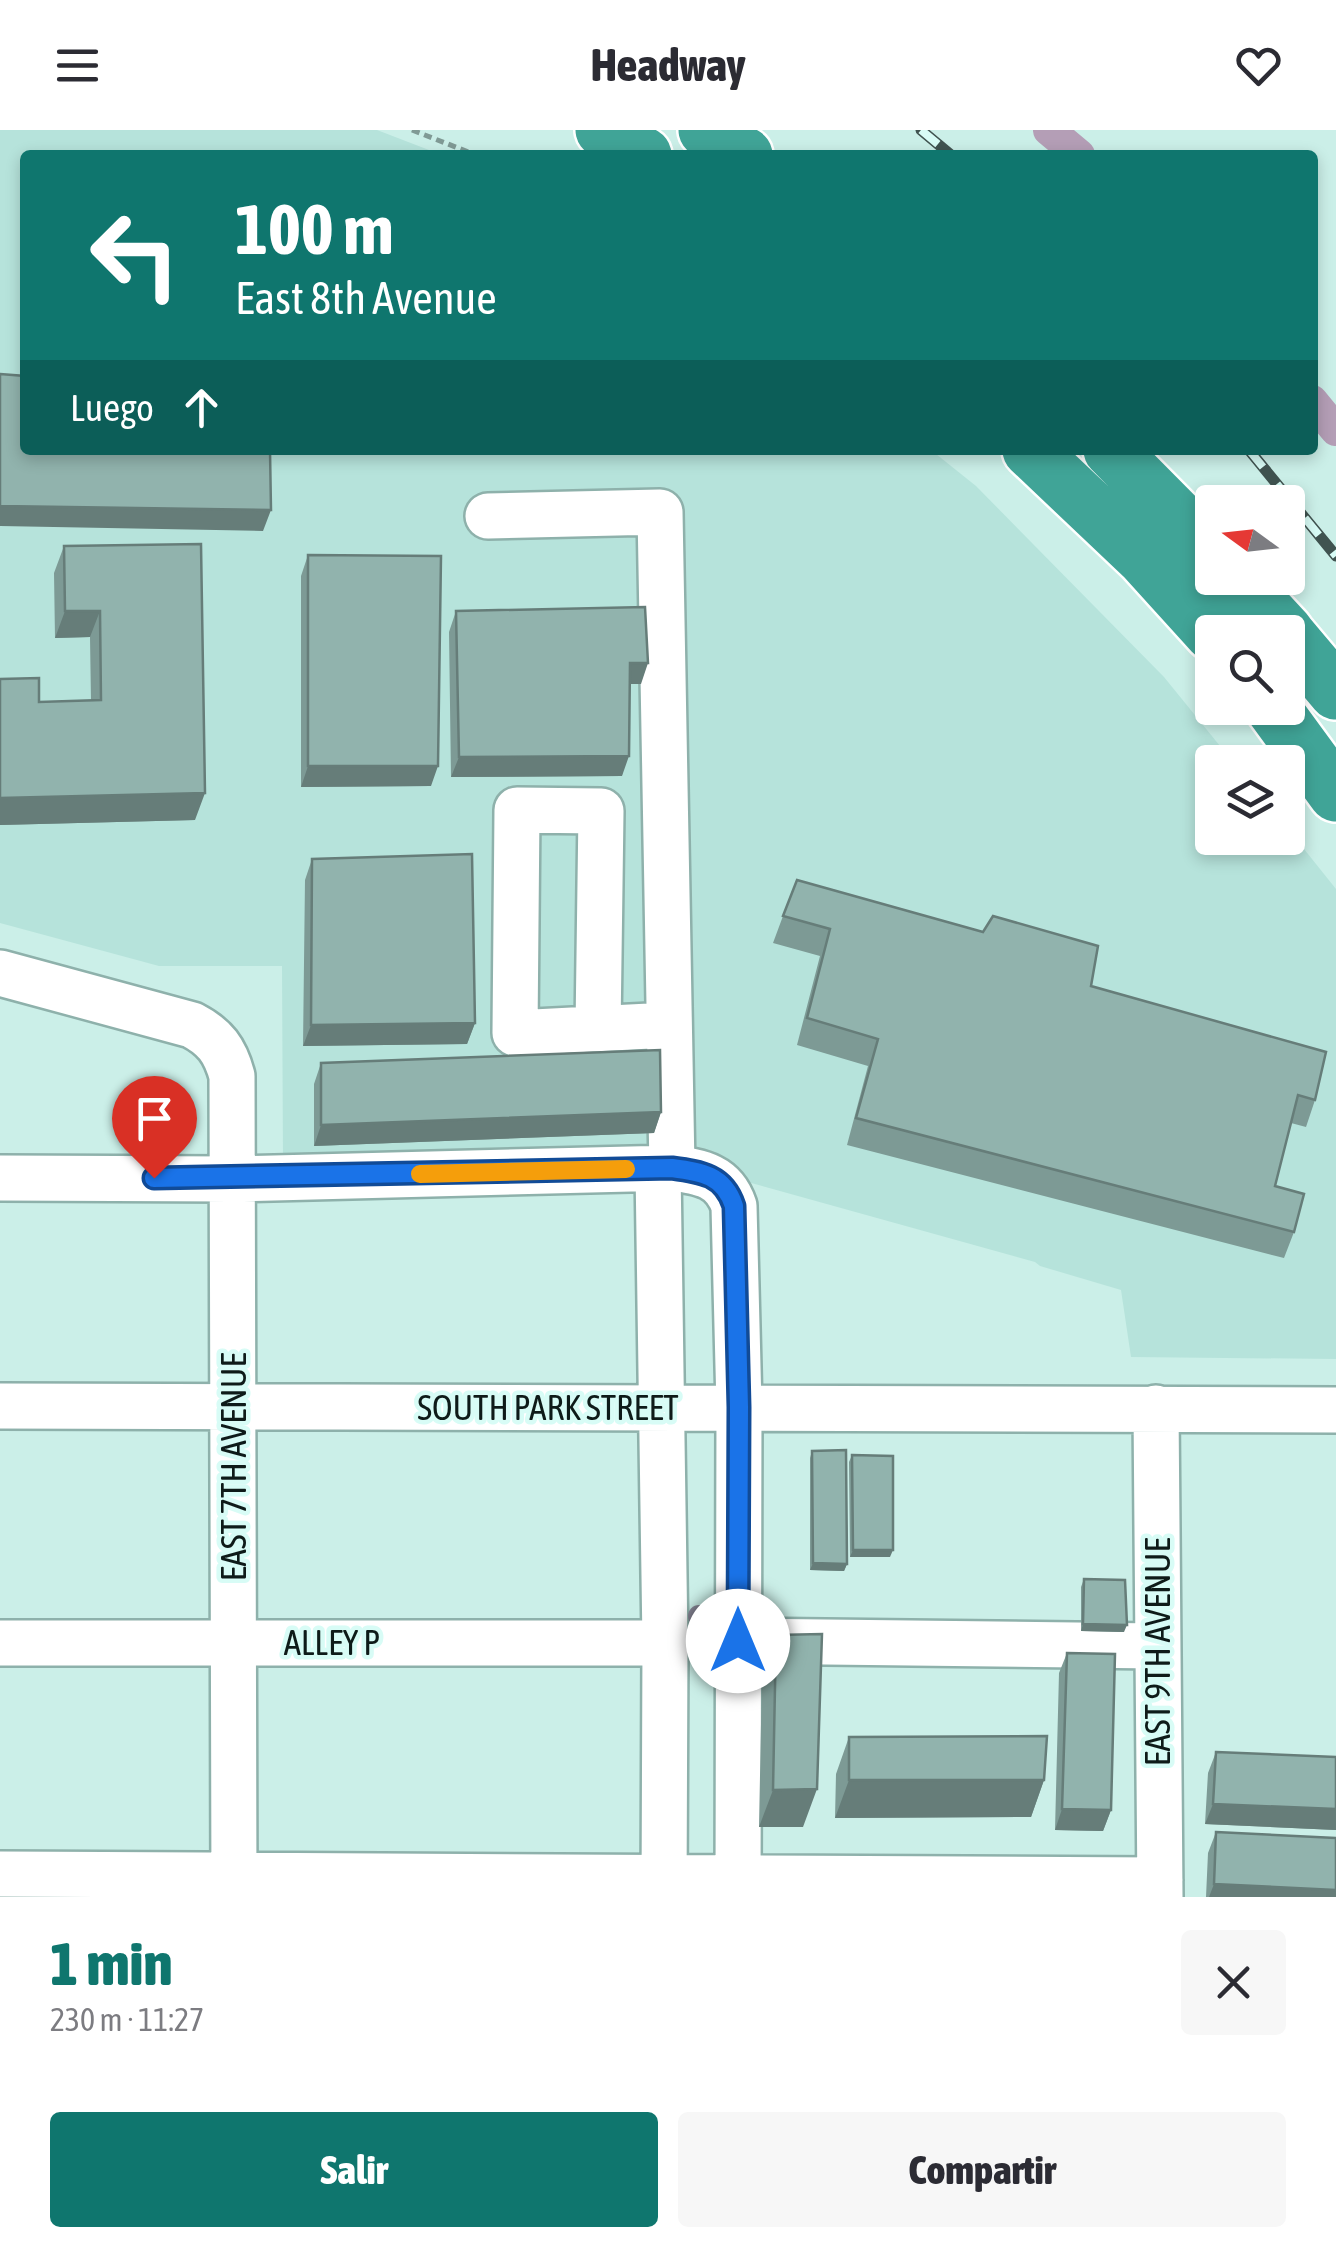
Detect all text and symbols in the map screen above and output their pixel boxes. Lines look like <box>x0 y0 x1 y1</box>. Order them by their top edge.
icon: menu <box>50 38 105 93</box>
icon: heart <box>1231 38 1286 93</box>
text: Headway <box>591 39 745 91</box>
text: 100 m <box>235 189 394 269</box>
icon: left <box>70 190 200 320</box>
text: East 8th Avenue <box>235 272 497 324</box>
icon: ahead <box>174 380 229 435</box>
text: Luego <box>70 386 154 429</box>
north arrow <box>1195 485 1305 595</box>
map controls <box>1195 485 1305 855</box>
button: search <box>1195 615 1305 725</box>
button: layers <box>1195 745 1305 855</box>
pin <box>112 1076 197 1179</box>
icon: arrive <box>127 1091 182 1146</box>
street label: EAST 7TH AVENUE <box>213 1353 253 1581</box>
street label: SOUTH PARK STREET <box>417 1387 679 1427</box>
street label: EAST 9TH AVENUE <box>1137 1538 1177 1766</box>
position arrow <box>686 1589 790 1693</box>
street label: ALLEY P <box>284 1622 380 1662</box>
text: 1 min <box>50 1929 173 1998</box>
button: close <box>1181 1930 1286 2035</box>
text: 230 m · 11:27 <box>50 2001 204 2038</box>
button: Salir <box>50 2112 658 2227</box>
button: Compartir <box>678 2112 1286 2227</box>

